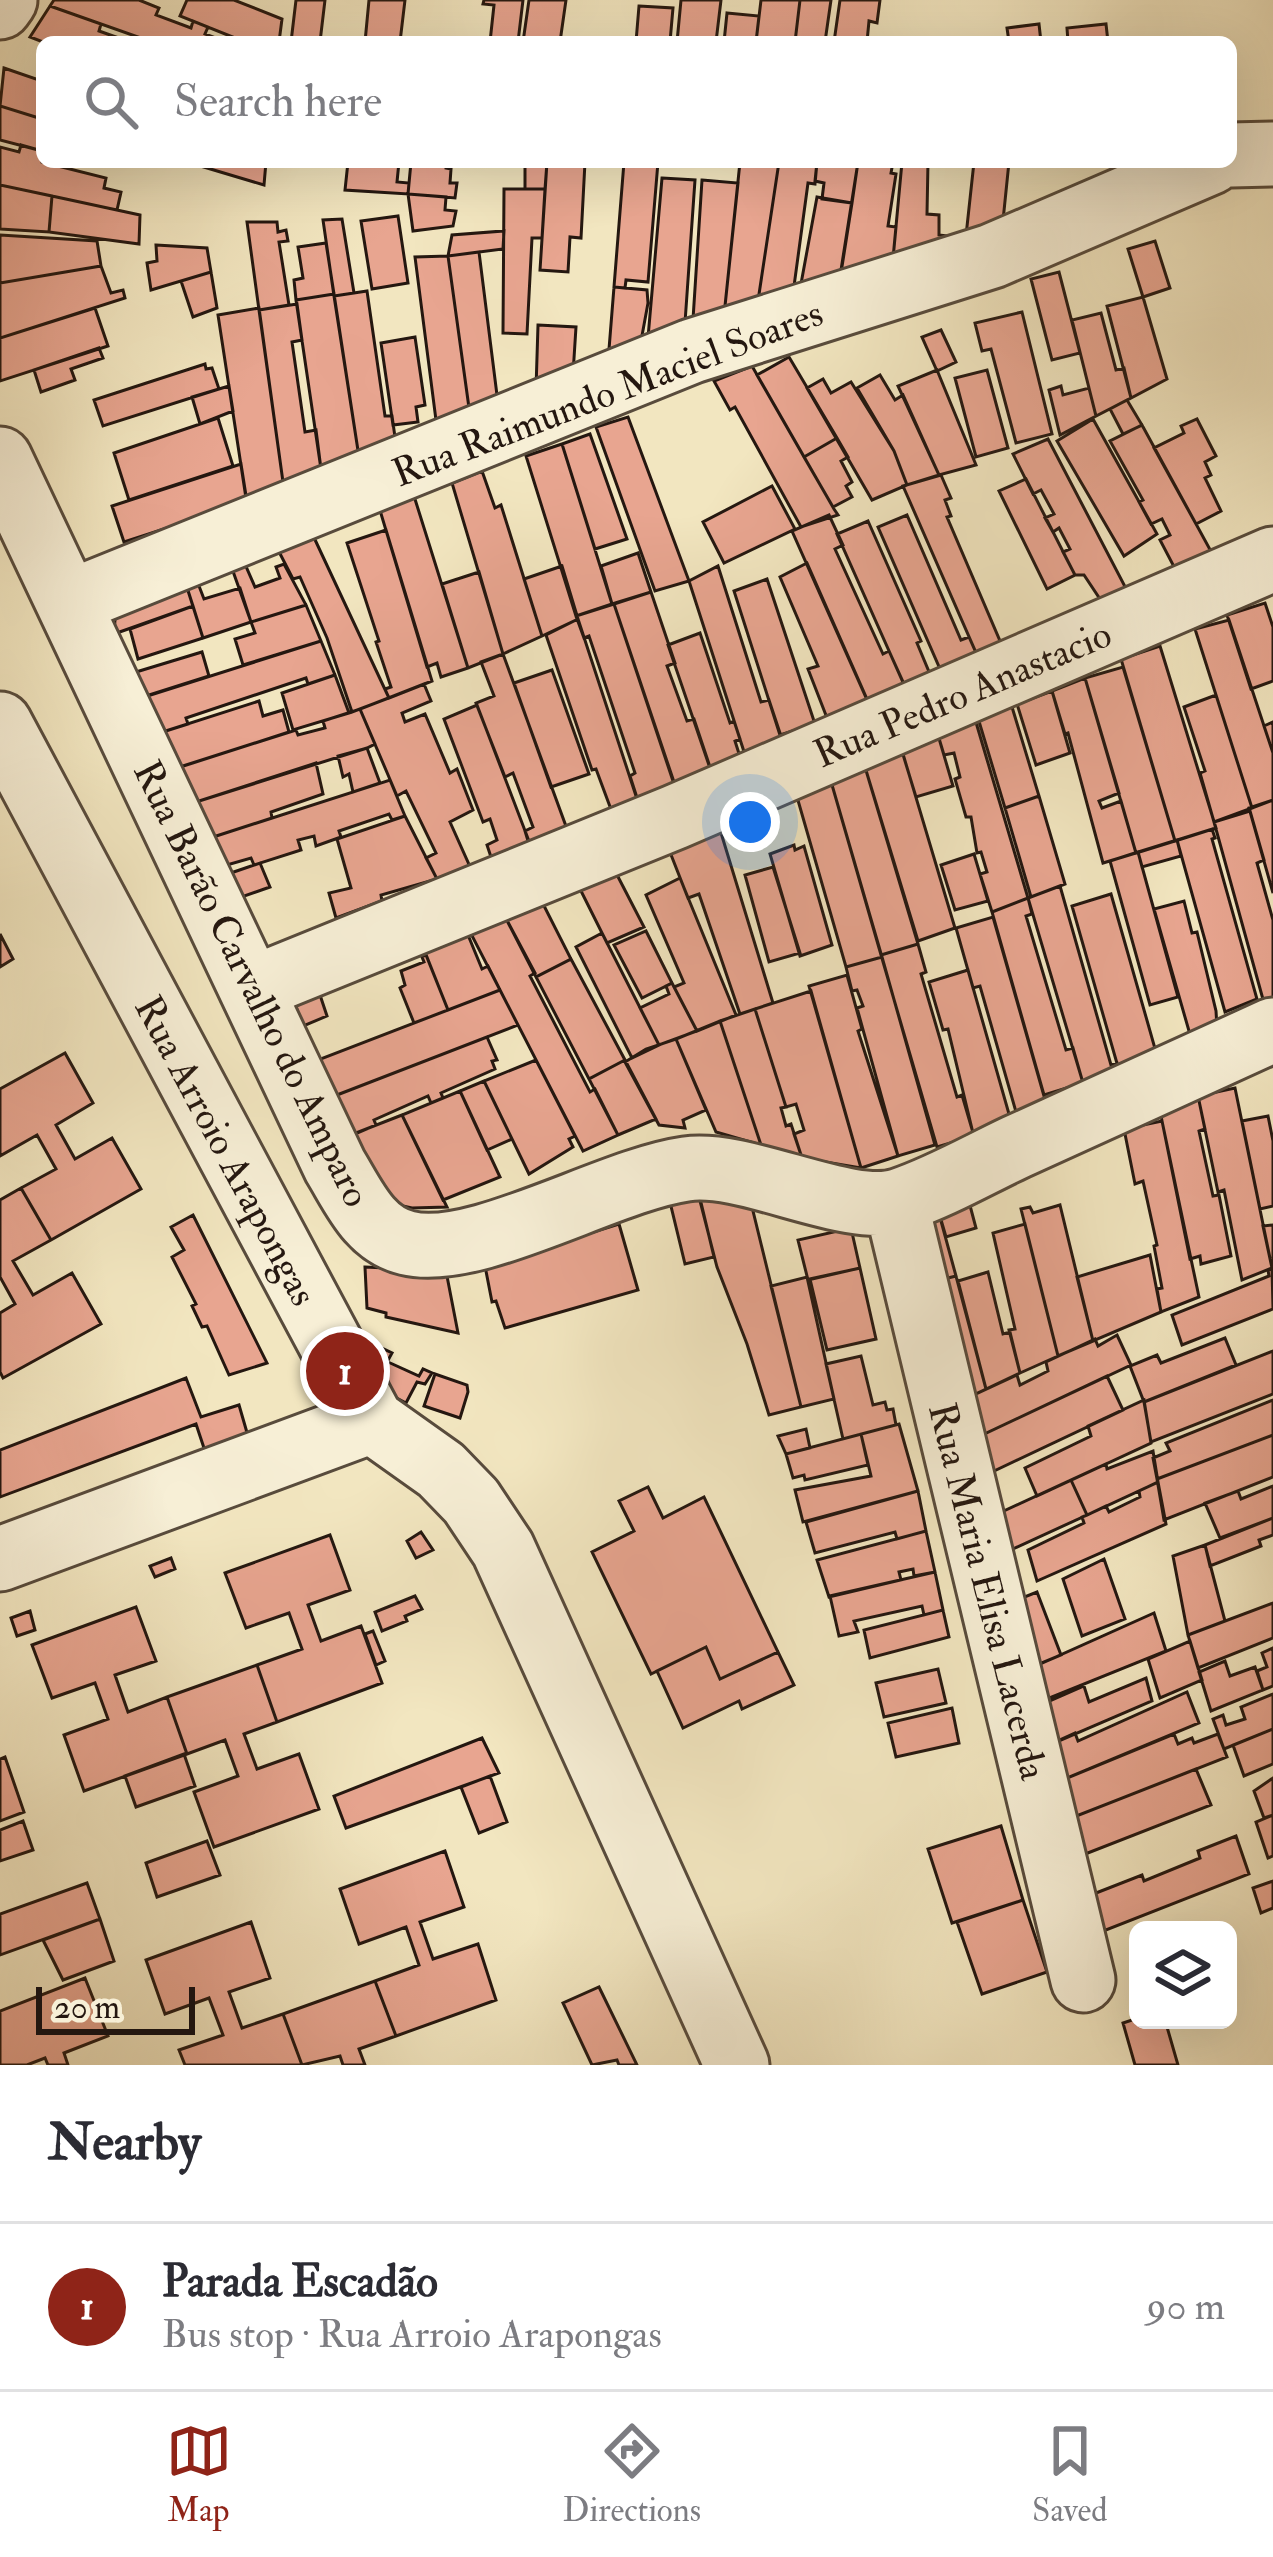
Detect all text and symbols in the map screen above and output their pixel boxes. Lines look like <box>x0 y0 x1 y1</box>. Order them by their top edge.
search box <box>36 36 1237 168</box>
icon: search <box>78 69 144 135</box>
text: Search here <box>174 74 382 130</box>
street label: Rua Raimundo Maciel Soares <box>385 289 830 498</box>
street label: Rua Pedro Anastacio <box>807 610 1119 779</box>
street label: Rua Barão Carvalho do Amparo <box>122 752 381 1215</box>
your location <box>720 792 780 852</box>
street label: Rua Arroio Arapongas <box>123 987 328 1314</box>
pin: 1 <box>306 1326 384 1416</box>
street label: Rua Maria Elisa Lacerda <box>917 1398 1058 1786</box>
map controls <box>1129 1921 1237 2029</box>
button: layers <box>1129 1921 1237 2029</box>
scale bar <box>36 1981 195 2034</box>
text: 20 m <box>54 1987 120 2028</box>
text: Nearby <box>48 2111 201 2175</box>
text: Parada Escadão <box>162 2254 438 2310</box>
text: 1 <box>80 2282 94 2331</box>
text: 90 m <box>1147 2282 1225 2331</box>
text: Bus stop · Rua Arroio Arapongas <box>162 2310 662 2359</box>
tab: Map <box>166 2418 232 2531</box>
tab: Directions <box>563 2418 701 2531</box>
tab: Saved <box>1032 2418 1107 2531</box>

